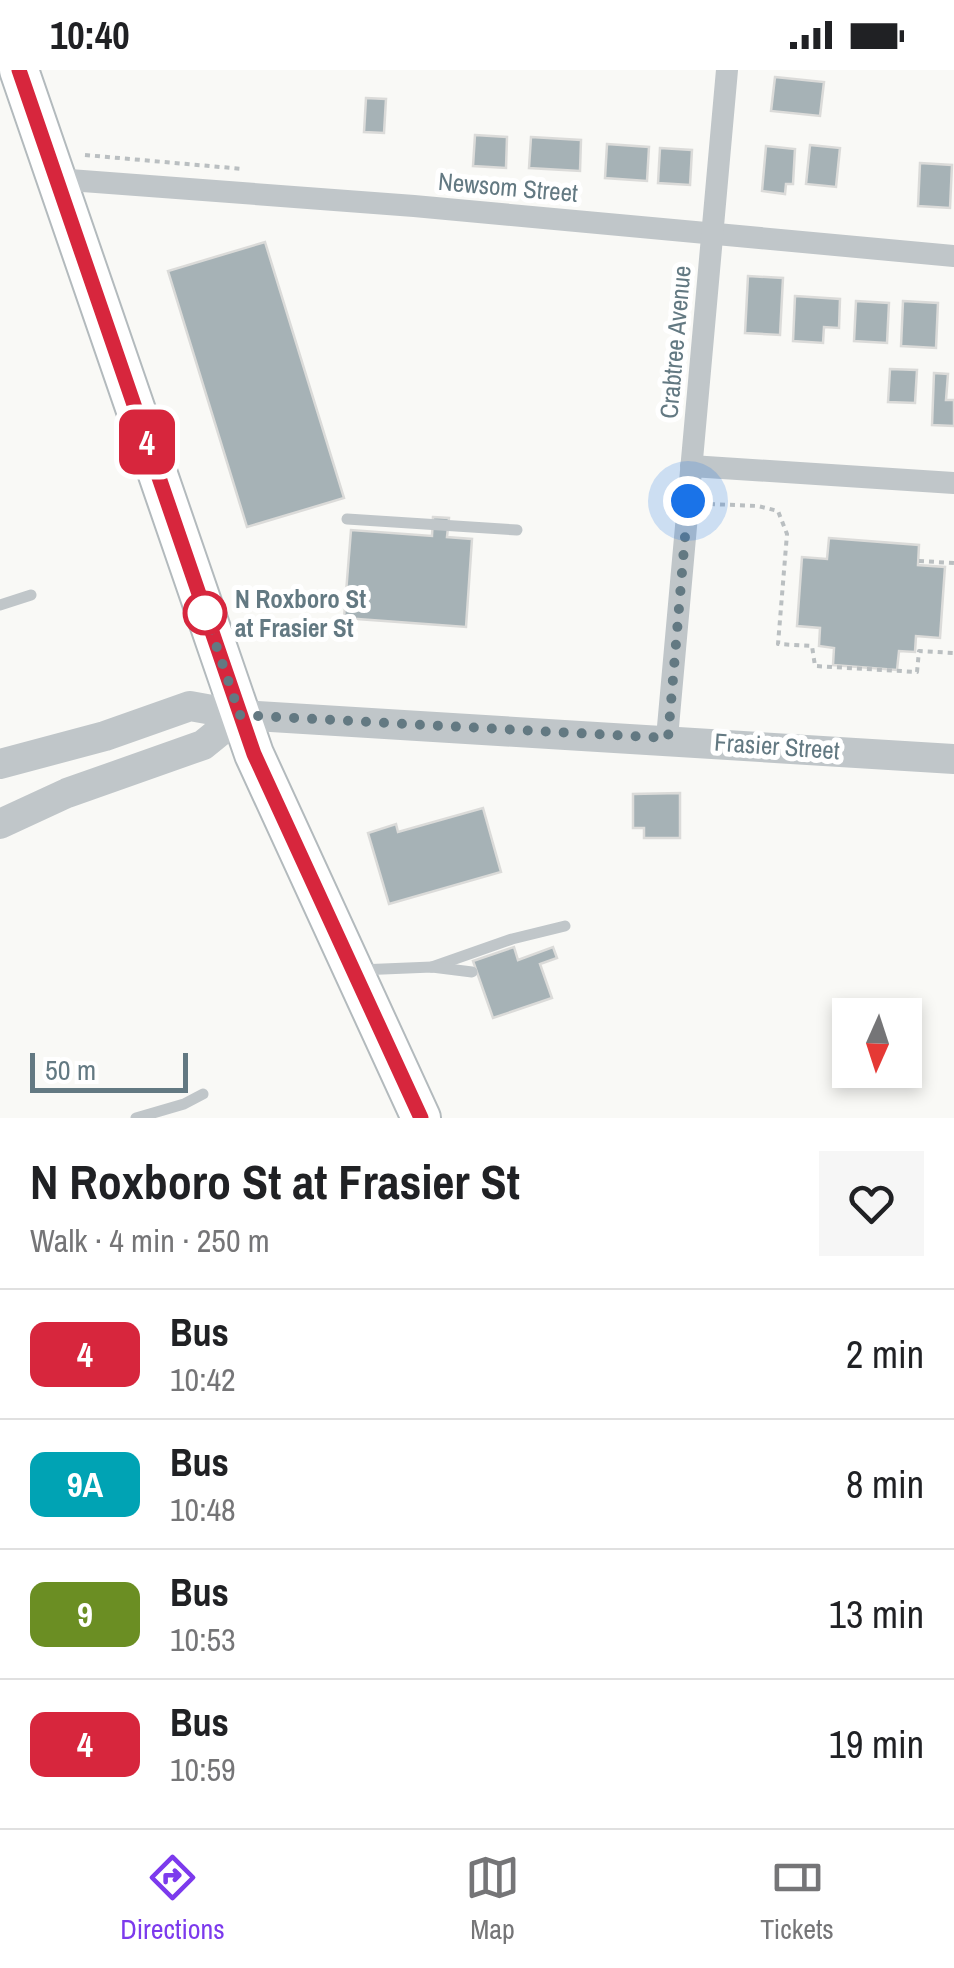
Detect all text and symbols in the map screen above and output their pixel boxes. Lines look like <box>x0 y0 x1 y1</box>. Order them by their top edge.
text: 10:40 <box>50 10 130 61</box>
street label: Newsom Street <box>437 164 580 210</box>
street label: Crabtree Avenue <box>651 264 699 420</box>
line badge: 4 <box>114 410 180 474</box>
text: 4 <box>139 419 155 466</box>
your location <box>663 476 713 526</box>
place label: N Roxboro St at Frasier St <box>235 582 366 645</box>
marker: N Roxboro St at Frasier St <box>184 592 226 634</box>
street label: Frasier Street <box>713 725 841 767</box>
north arrow <box>832 998 922 1088</box>
map controls <box>832 998 922 1088</box>
scale bar <box>30 1048 188 1093</box>
text: 50 m <box>45 1051 96 1089</box>
text: N Roxboro St at Frasier St <box>30 1149 520 1214</box>
button: heart <box>819 1151 924 1256</box>
text: Walk · 4 min · 250 m <box>30 1219 270 1262</box>
text: Bus <box>170 1307 229 1358</box>
text: 2 min <box>846 1329 924 1380</box>
text: 4 <box>77 1331 93 1378</box>
text: 10:42 <box>170 1358 236 1401</box>
text: Bus <box>170 1437 229 1488</box>
text: 8 min <box>846 1459 924 1510</box>
text: 9A <box>67 1461 103 1508</box>
text: 10:48 <box>170 1488 236 1531</box>
text: Bus <box>170 1567 229 1618</box>
text: 13 min <box>829 1589 924 1640</box>
text: 9 <box>77 1591 93 1638</box>
text: 10:53 <box>170 1618 236 1661</box>
text: Bus <box>170 1697 229 1748</box>
text: 19 min <box>829 1719 924 1770</box>
text: 4 <box>77 1721 93 1768</box>
text: 10:59 <box>170 1748 236 1791</box>
tab: Directions <box>120 1850 225 1948</box>
tab: Map <box>465 1850 520 1948</box>
tab: Tickets <box>760 1850 834 1948</box>

